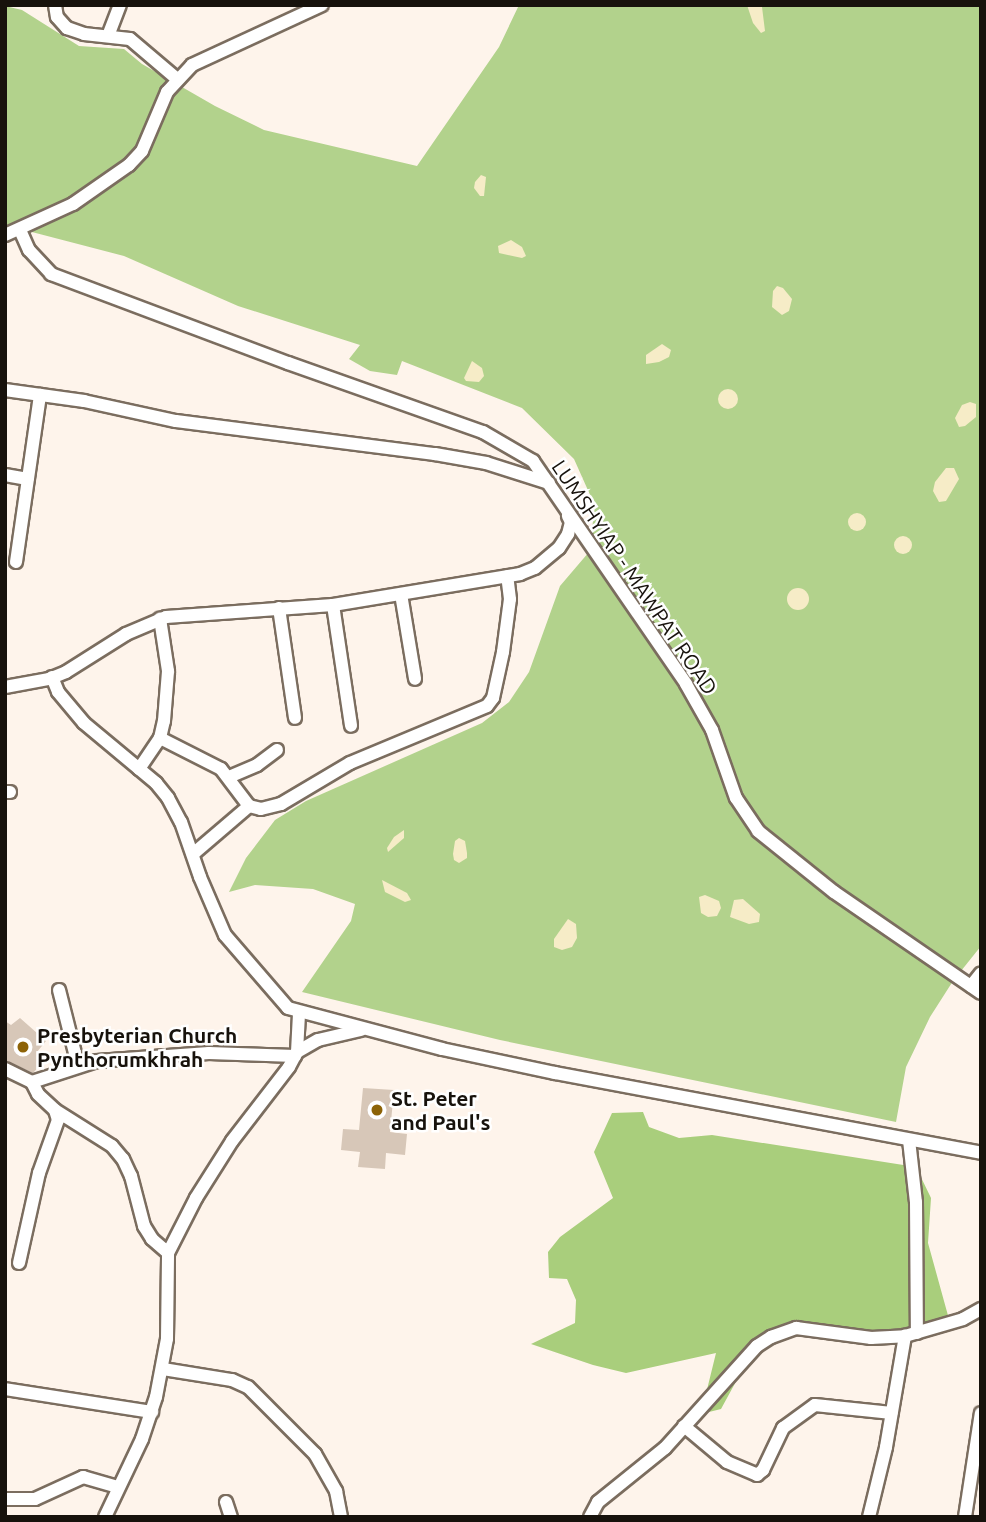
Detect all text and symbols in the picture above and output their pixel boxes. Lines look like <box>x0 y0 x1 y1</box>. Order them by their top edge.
street label: LUMSHYIAP - MAWPAT ROAD <box>547 455 723 699</box>
place label: Presbyterian Church Pynthorumkhrah <box>37 1022 237 1072</box>
marker: Presbyterian Church Pynthorumkhrah <box>15 1039 31 1055</box>
place label: St. Peter and Paul's <box>391 1085 490 1135</box>
marker: St. Peter and Paul's <box>369 1102 385 1118</box>

